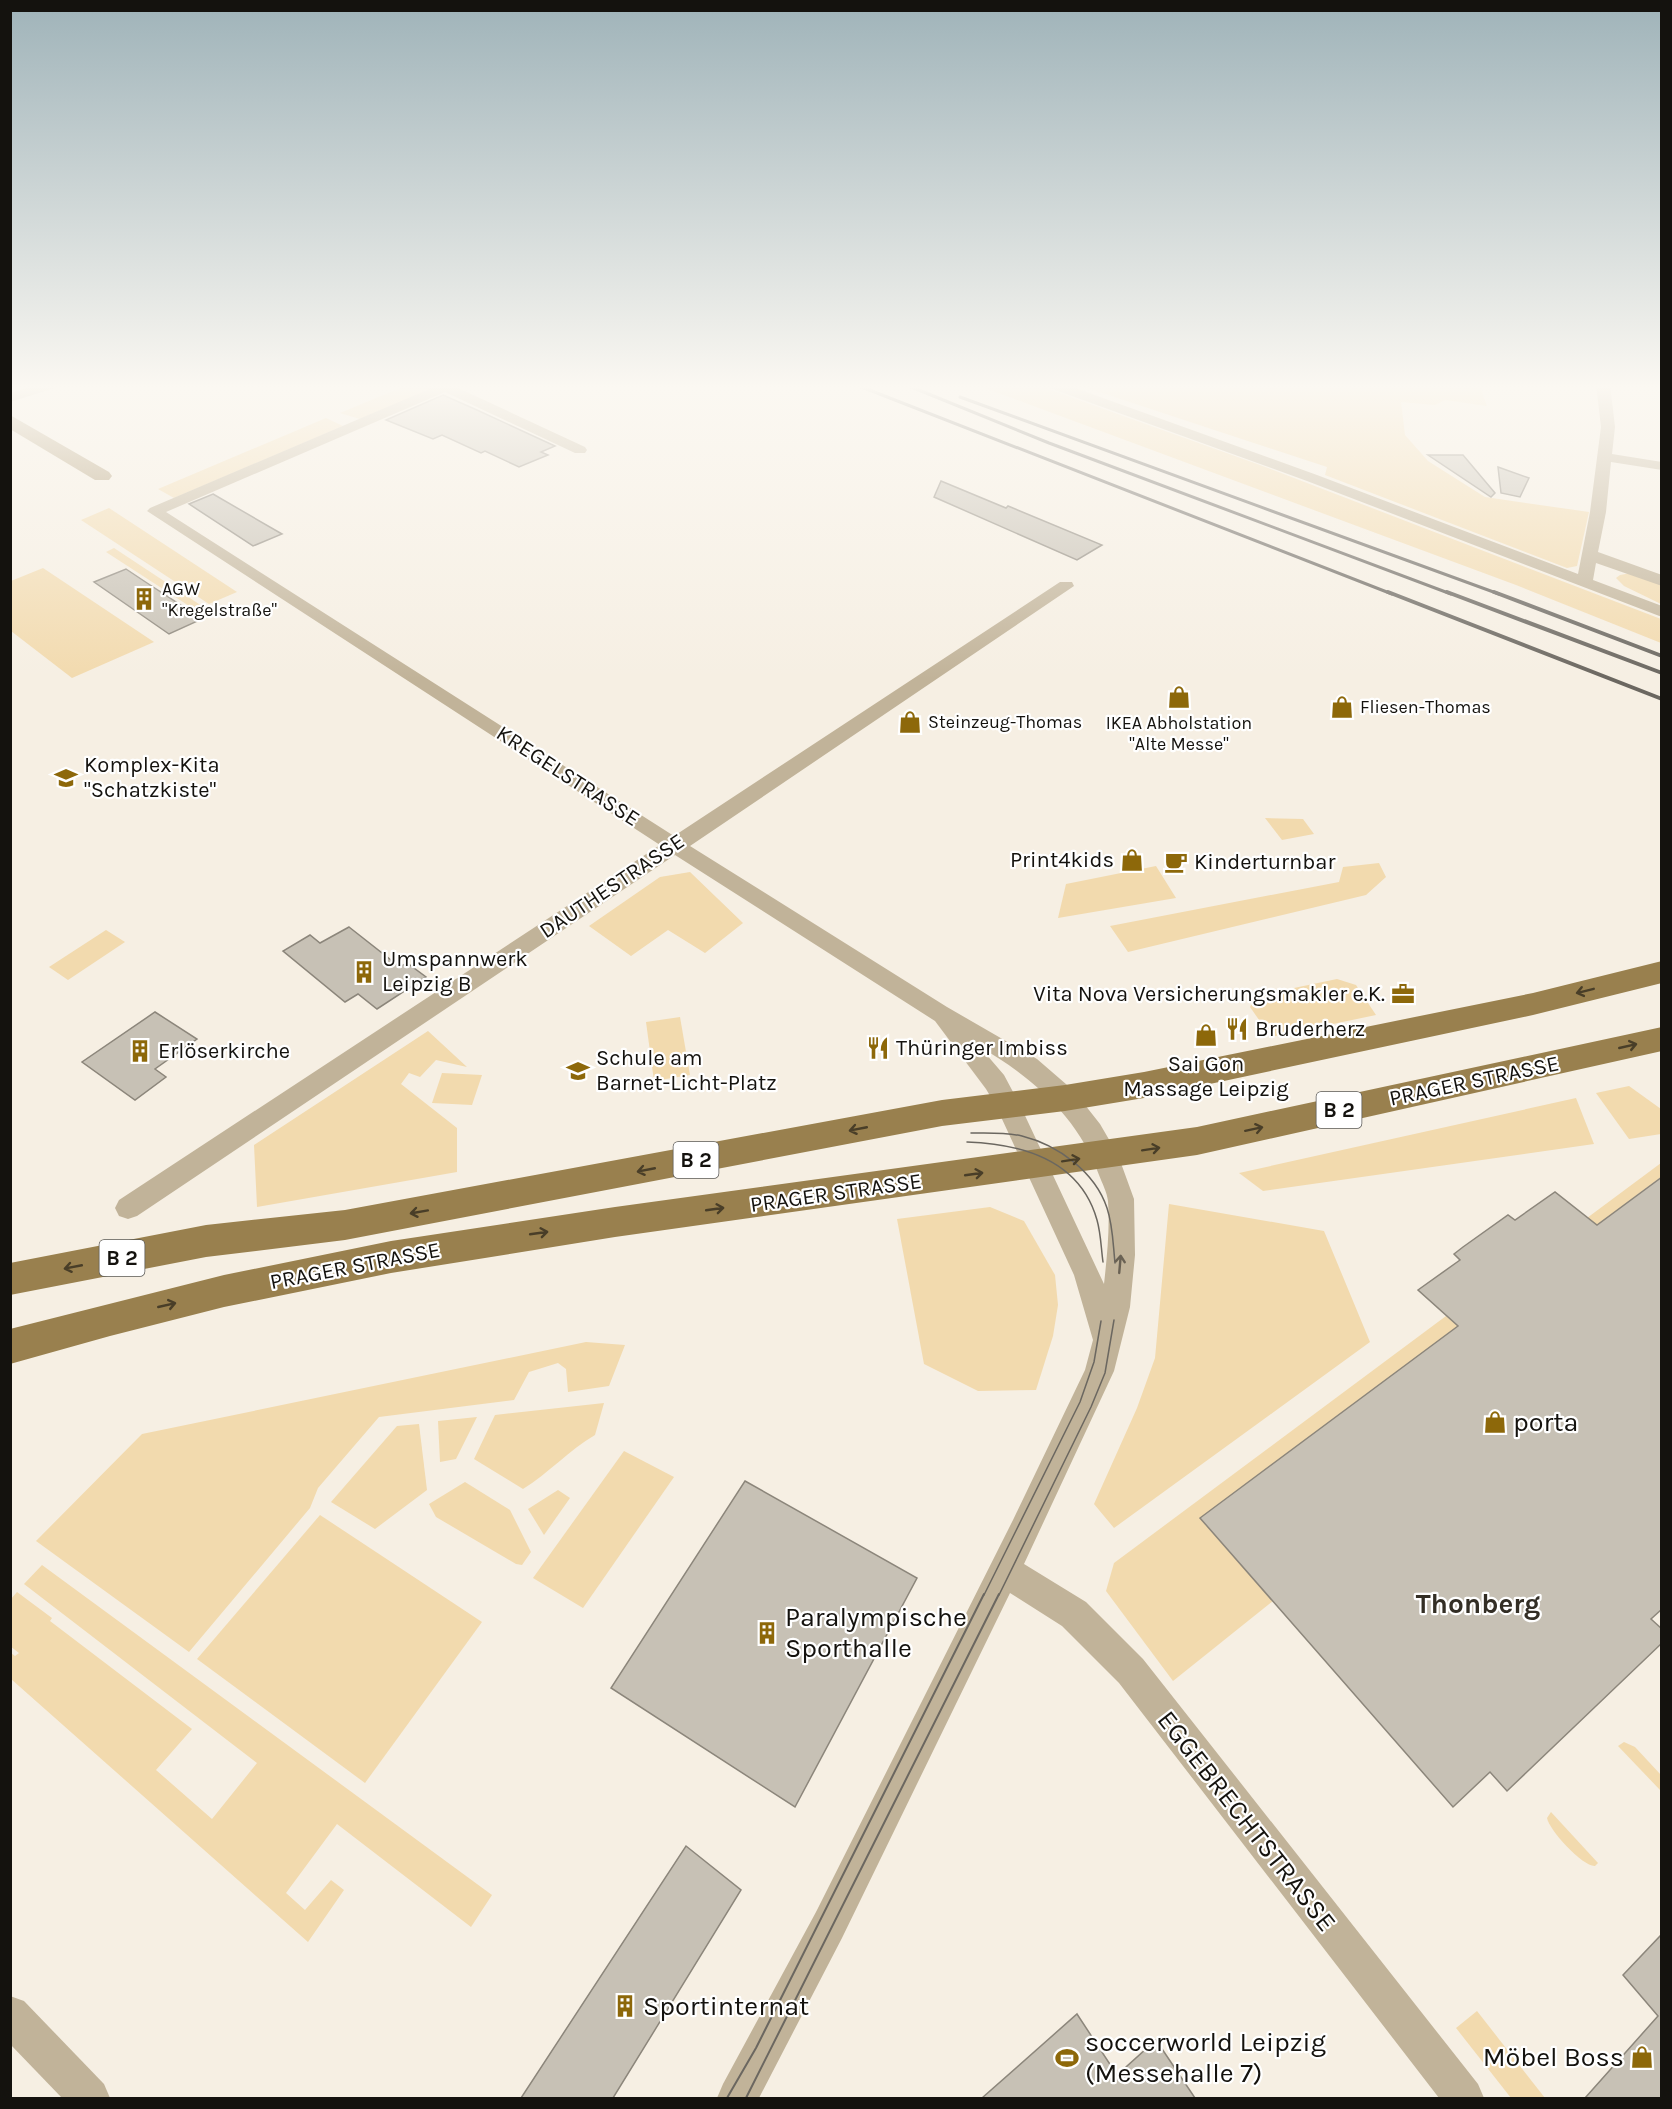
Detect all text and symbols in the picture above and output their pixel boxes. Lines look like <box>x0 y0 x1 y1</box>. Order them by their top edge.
place label: AGW "Kregelstraße" <box>162 578 277 621</box>
building icon: AGW "Kregelstraße" <box>131 586 157 612</box>
shop icon: IKEA Abholstation "Alte Messe" <box>1166 684 1192 710</box>
shop icon: Fliesen-Thomas <box>1329 694 1355 720</box>
place label: Fliesen-Thomas <box>1360 696 1491 718</box>
shop icon: Steinzeug-Thomas <box>897 709 923 735</box>
place label: Steinzeug-Thomas <box>928 711 1082 733</box>
place label: IKEA Abholstation "Alte Messe" <box>1106 712 1252 755</box>
street label: KREGELSTRASSE <box>492 720 644 832</box>
place label: Komplex-Kita "Schatzkiste" <box>84 752 220 803</box>
school or university icon: Komplex-Kita "Schatzkiste" <box>53 765 79 791</box>
street label: DAUTHESTRASSE <box>535 828 689 944</box>
place label: Print4kids <box>1010 847 1114 873</box>
shop icon: Print4kids <box>1119 847 1145 873</box>
cafe icon: Kinderturnbar <box>1163 849 1189 875</box>
place label: Kinderturnbar <box>1194 849 1335 875</box>
place label: Umspannwerk Leipzig B <box>382 946 528 997</box>
building icon: Umspannwerk Leipzig B <box>351 959 377 985</box>
place label: Vita Nova Versicherungsmakler e.K. <box>1033 981 1385 1007</box>
office icon: Vita Nova Versicherungsmakler e.K. <box>1390 981 1416 1007</box>
one-way arrow <box>1576 985 1595 997</box>
restaurant icon: Bruderherz <box>1224 1016 1250 1042</box>
place label: Bruderherz <box>1255 1016 1365 1042</box>
shop icon: Sai Gon Massage Leipzig <box>1193 1022 1219 1048</box>
restaurant icon: Thüringer Imbiss <box>865 1035 891 1061</box>
place label: Thüringer Imbiss <box>896 1035 1068 1061</box>
building icon: Erlöserkirche <box>127 1038 153 1064</box>
place label: Erlöserkirche <box>158 1038 290 1064</box>
one-way arrow <box>1618 1040 1637 1052</box>
place label: Schule am Barnet-Licht-Platz <box>596 1045 777 1096</box>
street label: PRAGER STRASSE <box>1387 1050 1561 1112</box>
place label: Sai Gon Massage Leipzig <box>1123 1051 1289 1102</box>
school or university icon: Schule am Barnet-Licht-Platz <box>565 1058 591 1084</box>
road number: B 2 <box>1316 1092 1362 1128</box>
one-way arrow <box>1243 1123 1263 1134</box>
one-way arrow <box>849 1124 869 1135</box>
road number: B 2 <box>674 1142 718 1178</box>
one-way arrow <box>1140 1143 1160 1154</box>
one-way arrow <box>1060 1155 1080 1166</box>
one-way arrow <box>637 1165 657 1176</box>
street label: PRAGER STRASSE <box>749 1168 923 1218</box>
one-way arrow <box>964 1168 984 1179</box>
one-way arrow <box>704 1203 724 1214</box>
one-way arrow <box>410 1207 430 1218</box>
one-way arrow <box>529 1228 549 1239</box>
street label: PRAGER STRASSE <box>268 1237 442 1295</box>
road number: B 2 <box>100 1240 144 1276</box>
one-way arrow <box>1115 1254 1126 1274</box>
one-way arrow <box>63 1262 83 1273</box>
one-way arrow <box>156 1299 176 1310</box>
place label: porta <box>1513 1406 1578 1438</box>
shop icon: porta <box>1482 1409 1508 1435</box>
district label: Thonberg <box>1416 1587 1540 1620</box>
place label: Paralympische Sporthalle <box>785 1601 967 1664</box>
building icon: Paralympische Sporthalle <box>754 1620 780 1646</box>
street label: EGGEBRECHTSTRASSE <box>1151 1704 1343 1938</box>
place label: Sportinternat <box>643 1990 809 2022</box>
building icon: Sportinternat <box>612 1993 638 2019</box>
place label: soccerworld Leipzig (Messehalle 7) <box>1085 2026 1326 2089</box>
place label: Möbel Boss <box>1483 2041 1624 2073</box>
shop icon: Möbel Boss <box>1629 2044 1655 2070</box>
sports icon: soccerworld Leipzig (Messehalle 7) <box>1054 2045 1080 2071</box>

